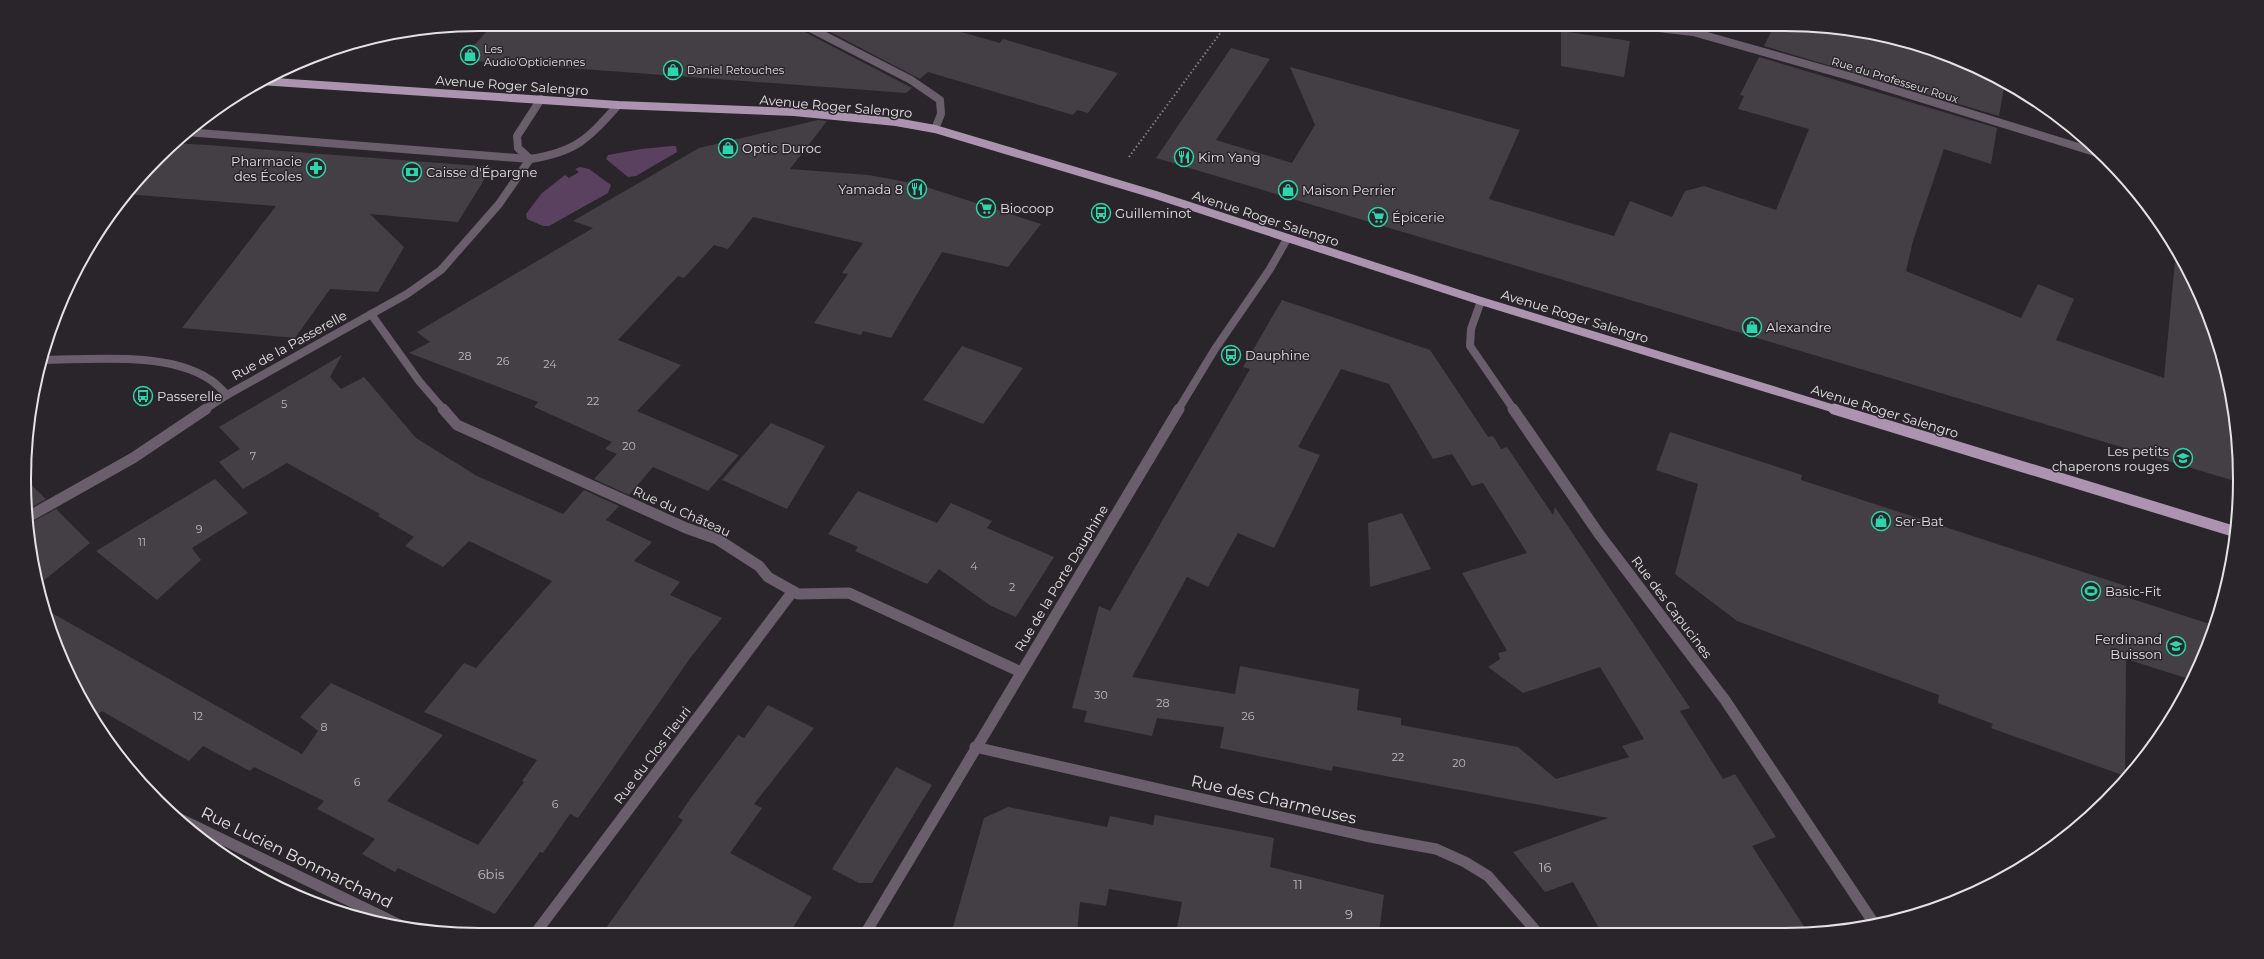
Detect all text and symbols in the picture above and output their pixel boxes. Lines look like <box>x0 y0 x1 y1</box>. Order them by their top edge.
place label: Les Audio'Opticiennes <box>484 42 586 69</box>
shop icon: Les Audio'Opticiennes <box>459 44 481 66</box>
street label: Rue du Professeur Roux <box>1830 54 1960 106</box>
shop icon: Daniel Retouches <box>662 59 684 81</box>
place label: Daniel Retouches <box>687 63 785 77</box>
street label: Avenue Roger Salengro <box>435 72 589 98</box>
street label: Avenue Roger Salengro <box>759 91 913 121</box>
shop icon: Optic Duroc <box>717 137 739 159</box>
place label: Optic Duroc <box>742 140 821 156</box>
restaurant icon: Kim Yang <box>1173 146 1195 168</box>
place label: Kim Yang <box>1198 149 1261 165</box>
place label: Pharmacie des Écoles <box>231 153 302 184</box>
pharmacy icon: Pharmacie des Écoles <box>305 157 327 179</box>
bank icon: Caisse d'Épargne <box>401 161 423 183</box>
place label: Caisse d'Épargne <box>426 164 538 180</box>
restaurant icon: Yamada 8 <box>906 178 928 200</box>
shop icon: Maison Perrier <box>1277 179 1299 201</box>
place label: Yamada 8 <box>838 181 903 197</box>
place label: Maison Perrier <box>1302 182 1396 198</box>
street label: Avenue Roger Salengro <box>1191 187 1341 249</box>
supermarket icon: Biocoop <box>975 197 997 219</box>
place label: Biocoop <box>1000 200 1054 216</box>
bus stop icon: Guilleminot <box>1090 202 1112 224</box>
place label: Guilleminot <box>1115 205 1192 221</box>
supermarket icon: Épicerie <box>1367 206 1389 228</box>
place label: Épicerie <box>1392 209 1445 225</box>
street label: Avenue Roger Salengro <box>1499 286 1651 346</box>
street label: Rue de la Passerelle <box>229 307 349 383</box>
shop icon: Alexandre <box>1741 316 1763 338</box>
place label: Alexandre <box>1766 319 1832 335</box>
bus stop icon: Dauphine <box>1220 344 1242 366</box>
place label: Dauphine <box>1245 347 1310 363</box>
house number: 28 <box>458 349 472 363</box>
house number: 26 <box>497 354 510 368</box>
house number: 24 <box>543 357 557 371</box>
street label: Avenue Roger Salengro <box>1809 381 1961 441</box>
bus stop icon: Passerelle <box>132 385 154 407</box>
place label: Passerelle <box>157 388 222 404</box>
house number: 22 <box>587 394 599 408</box>
house number: 5 <box>281 397 287 411</box>
house number: 20 <box>622 439 636 453</box>
place label: Les petits chaperons rouges <box>2052 443 2169 474</box>
school or university icon: Les petits chaperons rouges <box>2172 447 2194 469</box>
house number: 7 <box>250 449 256 463</box>
street label: Rue du Château <box>631 482 733 540</box>
street label: Rue de la Porte Dauphine <box>1011 502 1111 654</box>
shop icon: Ser-Bat <box>1870 510 1892 532</box>
place label: Ser-Bat <box>1895 513 1944 529</box>
house number: 9 <box>196 522 203 536</box>
house number: 11 <box>138 535 146 549</box>
street label: Rue des Capucines <box>1628 553 1716 661</box>
house number: 4 <box>970 559 978 573</box>
house number: 2 <box>1009 580 1015 594</box>
sports icon: Basic-Fit <box>2080 580 2102 602</box>
place label: Basic-Fit <box>2105 583 2161 599</box>
place label: Ferdinand Buisson <box>2095 631 2162 662</box>
school or university icon: Ferdinand Buisson <box>2165 635 2187 657</box>
house number: 30 <box>1094 688 1108 702</box>
house number: 28 <box>1156 696 1170 710</box>
street label: Rue du Clos Fleuri <box>610 703 694 807</box>
house number: 12 <box>193 709 203 723</box>
house number: 26 <box>1242 709 1255 723</box>
house number: 8 <box>320 720 328 734</box>
house number: 22 <box>1392 750 1404 764</box>
house number: 20 <box>1452 756 1466 770</box>
street label: Rue des Charmeuses <box>1189 771 1359 828</box>
house number: 6 <box>354 775 361 789</box>
house number: 6 <box>552 797 559 811</box>
street label: Rue Lucien Bonmarchand <box>198 803 396 912</box>
house number: 16 <box>1539 859 1551 875</box>
house number: 6bis <box>478 866 504 882</box>
house number: 11 <box>1293 876 1303 892</box>
house number: 9 <box>1345 906 1353 922</box>

